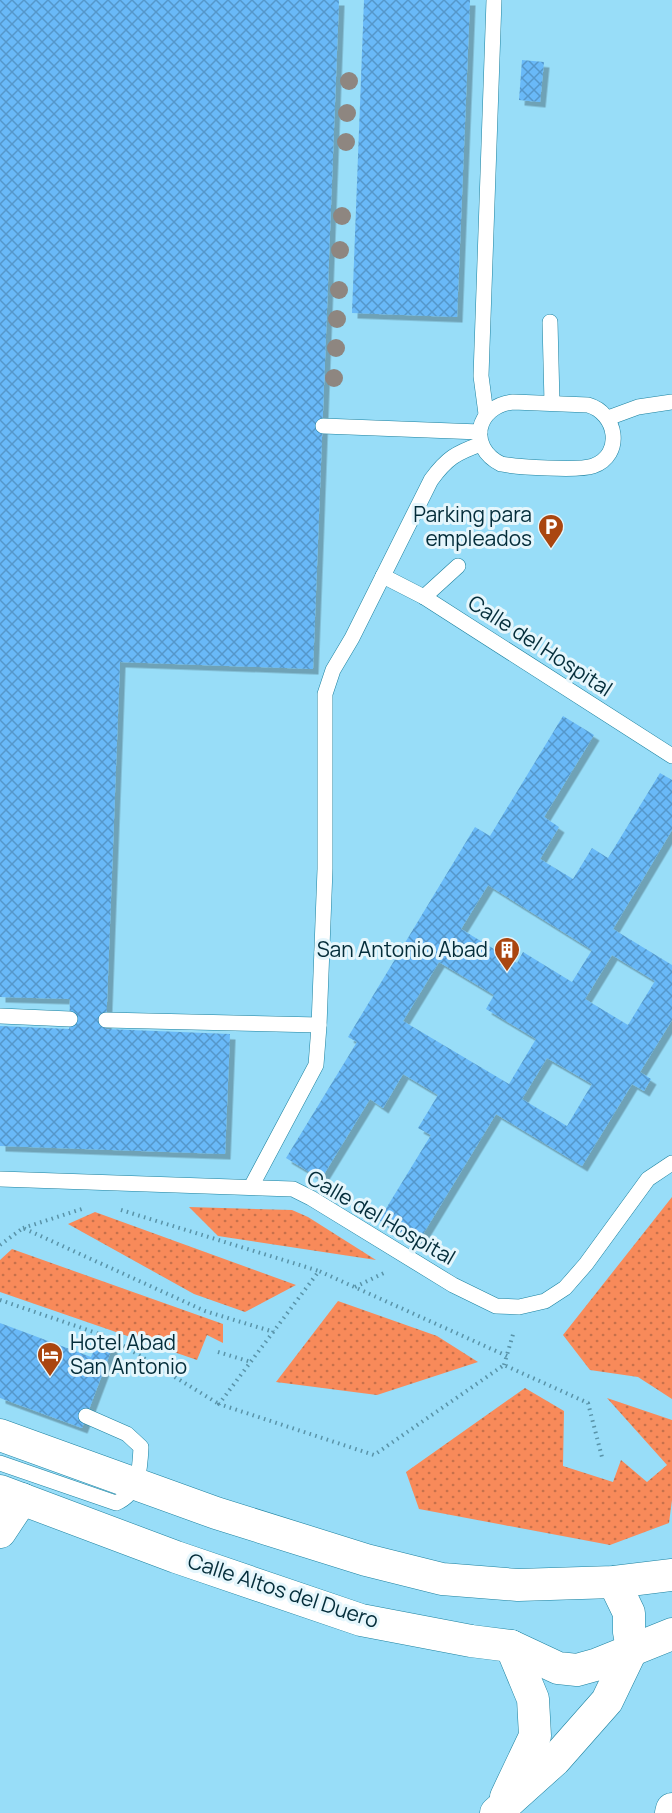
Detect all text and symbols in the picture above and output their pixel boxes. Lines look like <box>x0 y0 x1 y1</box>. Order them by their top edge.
place label: Parking para empleados <box>413 500 532 552</box>
parking icon: Parking para empleados <box>536 512 566 550</box>
street label: Calle del Hospital <box>463 588 618 702</box>
place label: San Antonio Abad <box>317 935 488 963</box>
building icon: San Antonio Abad <box>492 935 522 973</box>
street label: Calle del Hospital <box>302 1163 461 1271</box>
place label: Hotel Abad San Antonio <box>70 1328 187 1380</box>
hotel icon: Hotel Abad San Antonio <box>35 1340 65 1378</box>
street label: Calle Altos del Duero <box>184 1546 382 1634</box>

